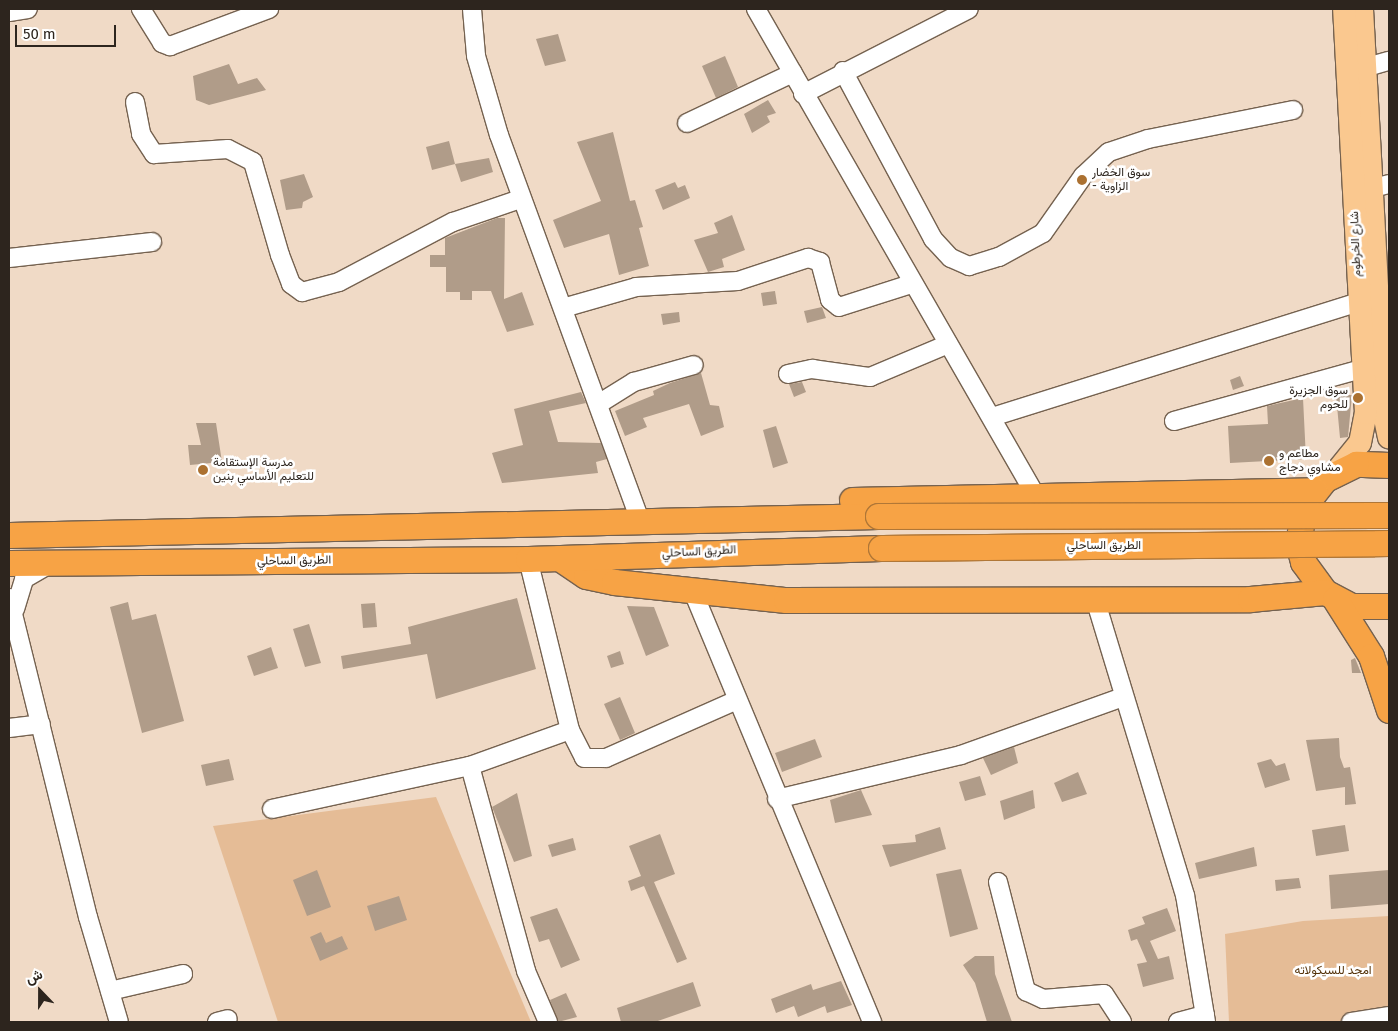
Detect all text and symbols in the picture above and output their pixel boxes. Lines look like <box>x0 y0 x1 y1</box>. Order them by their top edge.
scale bar <box>18 15 119 47</box>
text: 50 m <box>23 25 56 43</box>
place label: سوق الخضار - الزاوية <box>1092 166 1150 194</box>
marker: سوق الخضار - الزاوية <box>1076 174 1088 186</box>
street label: شارع الخرطوم <box>1348 211 1364 277</box>
place label: سوق الجزيرة للحوم <box>1289 384 1348 412</box>
marker: سوق الجزيرة للحوم <box>1352 392 1364 404</box>
place label: مطاعم و مشاوي دجاج <box>1279 447 1341 475</box>
marker: مطاعم و مشاوي دجاج <box>1263 455 1275 467</box>
place label: مدرسة اﻹستقامة للتعليم اﻷساسي بنين <box>213 456 314 484</box>
marker: مدرسة اﻹستقامة للتعليم اﻷساسي بنين <box>197 464 209 476</box>
street label: الطريق الساحلي <box>1067 539 1141 553</box>
street label: الطريق الساحلي <box>662 543 736 561</box>
street label: الطريق الساحلي <box>257 553 331 569</box>
park label: امجد للسيكولاته <box>1294 964 1372 978</box>
north arrow <box>15 966 65 1016</box>
text: ش <box>23 966 45 988</box>

